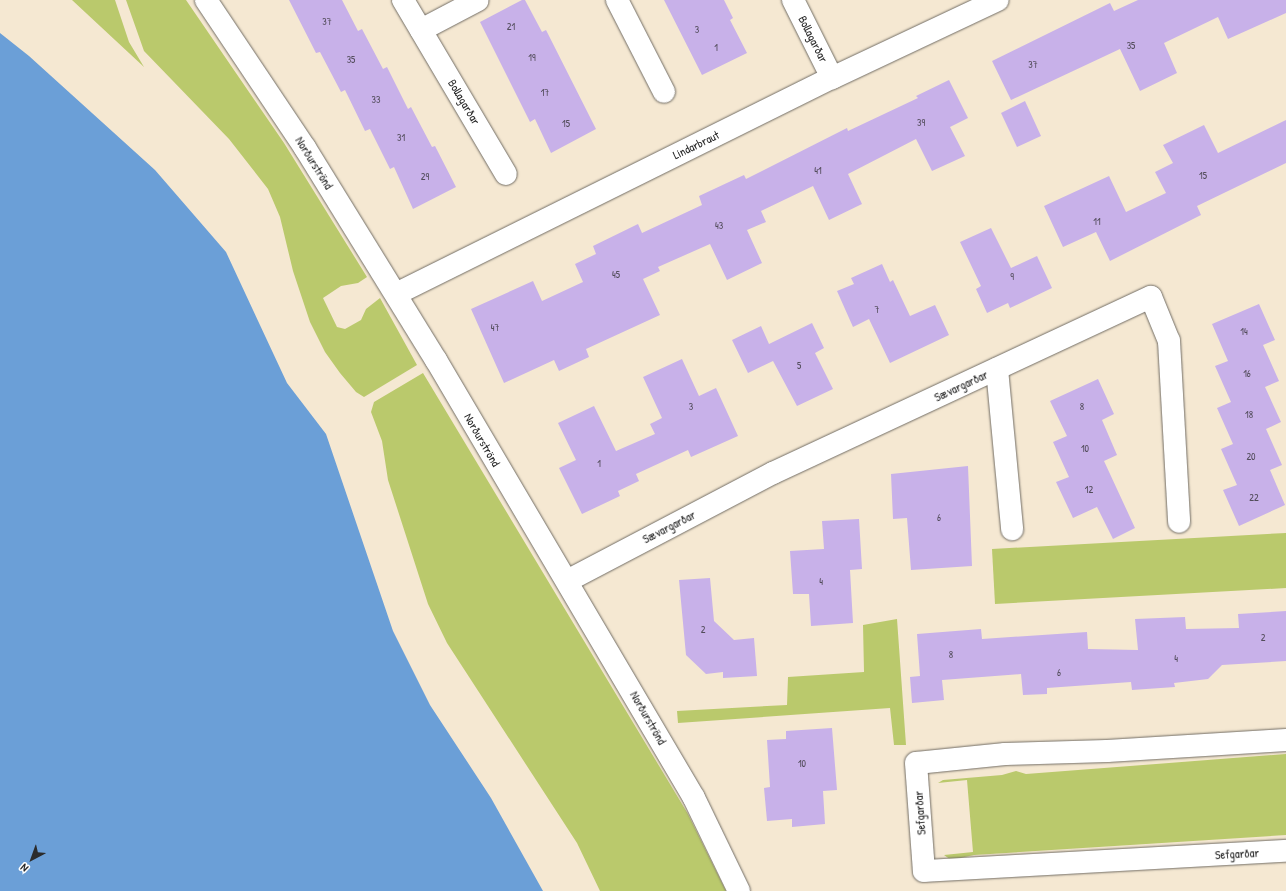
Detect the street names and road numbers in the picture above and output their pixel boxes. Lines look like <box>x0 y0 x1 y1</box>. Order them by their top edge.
street label: Bollagarðar <box>795 13 831 65</box>
street label: Bollagarðar <box>445 77 483 127</box>
street label: Lindarbraut <box>670 128 722 162</box>
street label: Norðurströnd <box>292 134 336 192</box>
street label: Sævargarðar <box>932 367 990 405</box>
street label: Norðurströnd <box>461 411 503 469</box>
street label: Sævargarðar <box>640 508 698 546</box>
street label: Norðurströnd <box>627 689 669 747</box>
street label: Sefgarðar <box>911 790 929 836</box>
street label: Sefgarðar <box>1215 846 1259 862</box>

